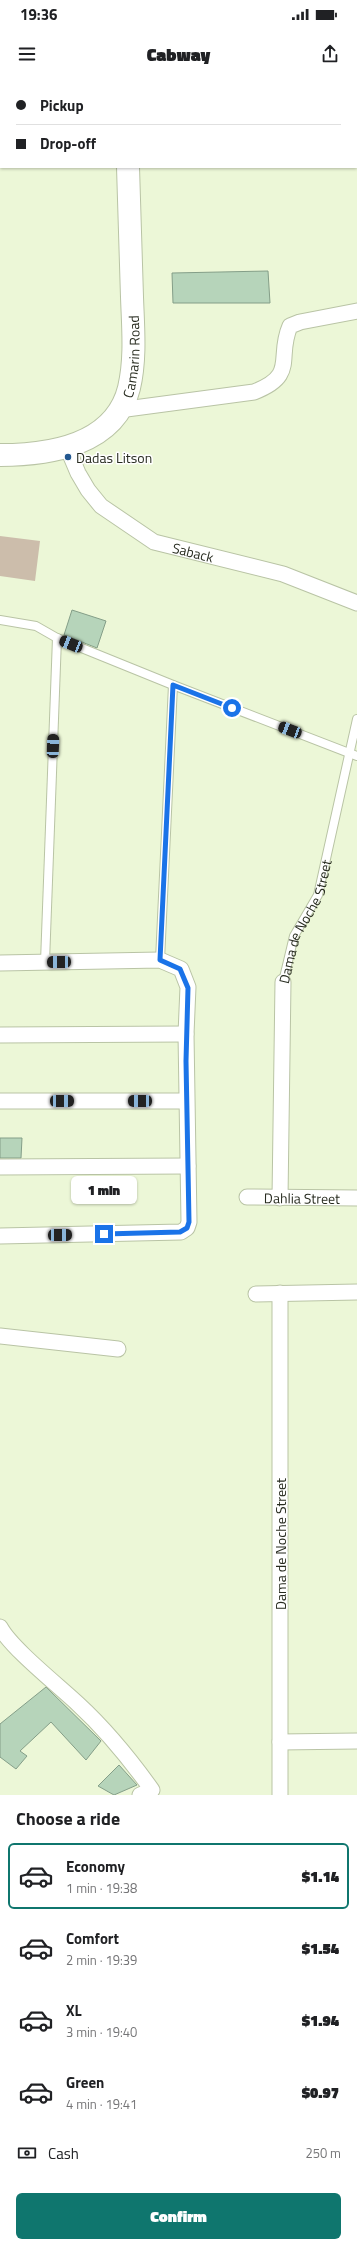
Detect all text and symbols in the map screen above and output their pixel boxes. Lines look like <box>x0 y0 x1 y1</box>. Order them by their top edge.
text: 19:36 <box>20 3 57 26</box>
text: Cabway <box>147 41 210 68</box>
icon: menu <box>16 43 38 65</box>
icon: share <box>319 43 341 65</box>
text: Pickup <box>40 94 84 117</box>
text: Drop-off <box>40 132 96 155</box>
street label: Camarin Road <box>116 315 144 400</box>
place label: Dadas Litson <box>76 447 152 468</box>
marker: Dadas Litson <box>63 452 73 462</box>
street label: Saback <box>170 536 216 567</box>
car <box>58 634 84 654</box>
route start <box>223 699 241 717</box>
car <box>277 720 303 740</box>
car <box>47 734 59 758</box>
street label: Dama de Noche Street <box>273 857 336 986</box>
car <box>47 956 71 968</box>
car <box>50 1095 74 1107</box>
car <box>128 1095 152 1107</box>
callout: 1 min <box>71 1176 137 1204</box>
text: 1 min <box>88 1180 120 1200</box>
street label: Dahlia Street <box>264 1187 340 1208</box>
route end <box>95 1225 113 1243</box>
car <box>48 1229 72 1241</box>
street label: Dama de Noche Street <box>270 1478 291 1610</box>
text: Choose a ride <box>16 1805 120 1832</box>
text: Economy <box>66 1855 125 1878</box>
icon: car <box>18 1858 54 1894</box>
text: $1.14 <box>302 1865 339 1888</box>
text: 1 min · 19:38 <box>66 1878 137 1898</box>
text: Comfort <box>66 1927 119 1950</box>
icon: car <box>18 1930 54 1966</box>
text: $1.54 <box>302 1937 339 1960</box>
text: 2 min · 19:39 <box>66 1950 137 1970</box>
text: XL <box>66 1999 82 2022</box>
icon: car <box>18 2002 54 2038</box>
text: $1.94 <box>302 2009 339 2032</box>
text: 3 min · 19:40 <box>66 2022 137 2042</box>
text: Green <box>66 2071 104 2094</box>
icon: car <box>18 2074 54 2110</box>
text: $0.97 <box>302 2081 339 2104</box>
text: 4 min · 19:41 <box>66 2094 137 2114</box>
icon: cash <box>16 2142 38 2164</box>
text: Cash <box>48 2142 79 2165</box>
text: 250 m <box>305 2143 341 2163</box>
button: Confirm <box>16 2193 341 2239</box>

